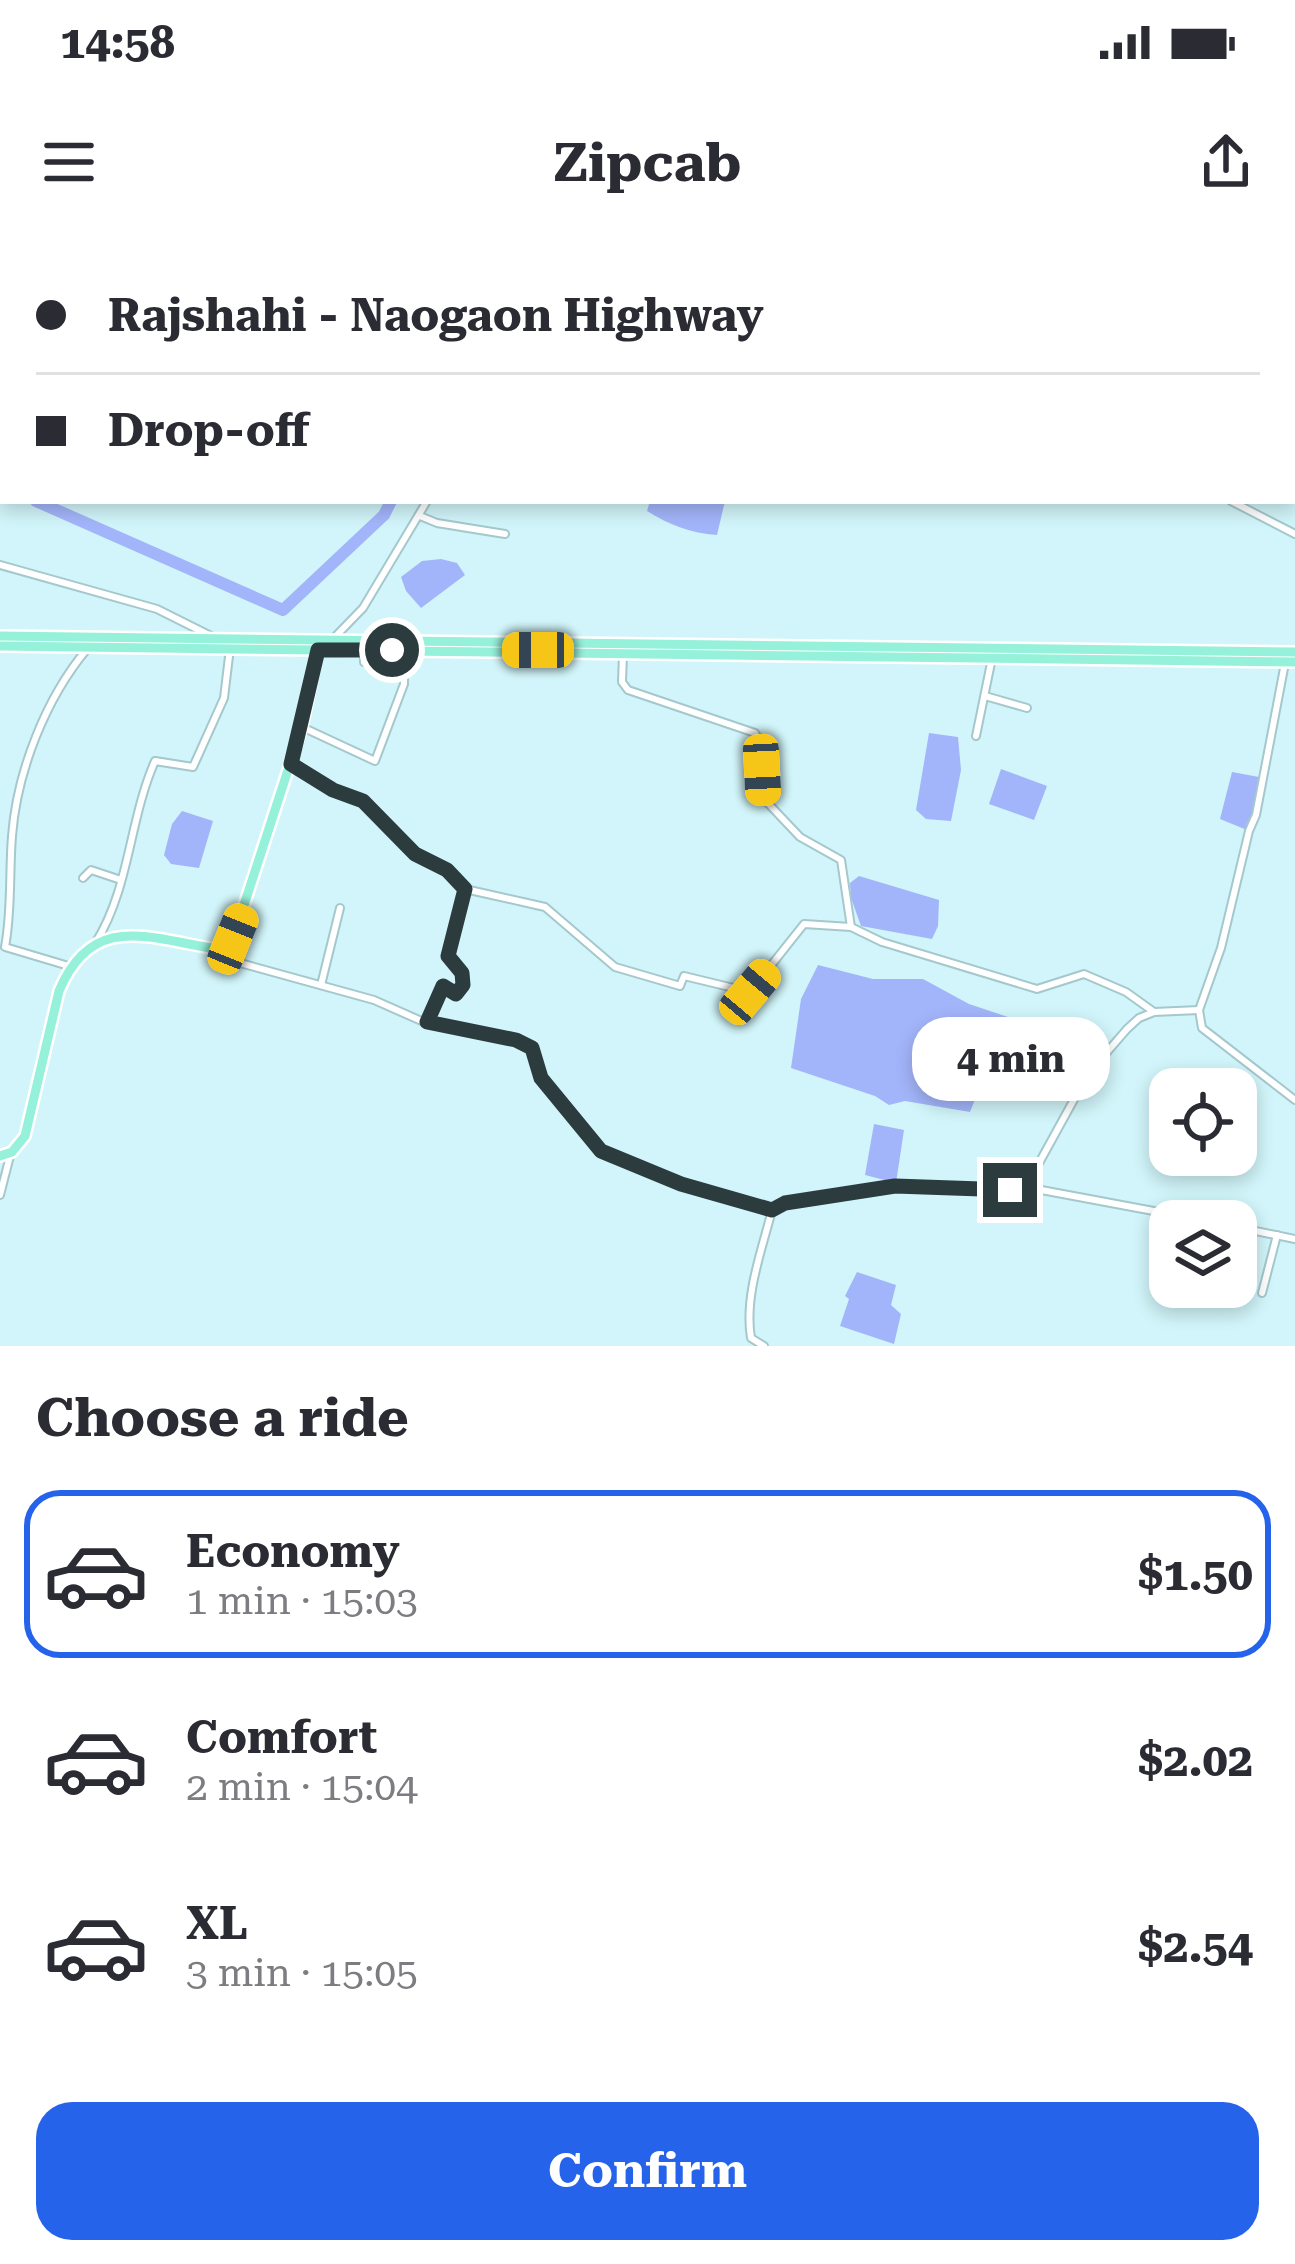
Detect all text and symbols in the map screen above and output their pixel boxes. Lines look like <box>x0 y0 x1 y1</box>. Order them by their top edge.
text: 14:58 <box>60 16 175 69</box>
icon: menu <box>36 129 102 195</box>
icon: share <box>1193 129 1259 195</box>
text: Zipcab <box>553 131 742 194</box>
text: Rajshahi - Naogaon Highway <box>108 289 764 342</box>
text: Drop-off <box>108 404 309 457</box>
route start <box>365 623 419 677</box>
car <box>502 632 574 668</box>
car <box>742 733 782 807</box>
car <box>203 899 263 979</box>
car <box>713 953 787 1031</box>
callout: 4 min <box>911 1016 1109 1100</box>
text: 4 min <box>957 1036 1065 1082</box>
map controls <box>1149 1068 1257 1308</box>
button: locate <box>1149 1068 1257 1176</box>
route end <box>983 1163 1037 1217</box>
button: layers <box>1149 1200 1257 1308</box>
text: Choose a ride <box>36 1386 409 1449</box>
icon: car <box>42 1520 150 1628</box>
text: Economy <box>186 1525 400 1578</box>
text: $1.50 <box>1138 1548 1253 1601</box>
text: 1 min · 15:03 <box>186 1578 418 1624</box>
icon: car <box>42 1706 150 1814</box>
text: Comfort <box>186 1711 377 1764</box>
text: $2.02 <box>1138 1734 1253 1787</box>
text: 2 min · 15:04 <box>186 1764 418 1810</box>
icon: car <box>42 1892 150 2000</box>
text: XL <box>186 1897 248 1950</box>
text: $2.54 <box>1138 1920 1253 1973</box>
text: 3 min · 15:05 <box>186 1950 418 1996</box>
button: Confirm <box>36 2102 1259 2240</box>

